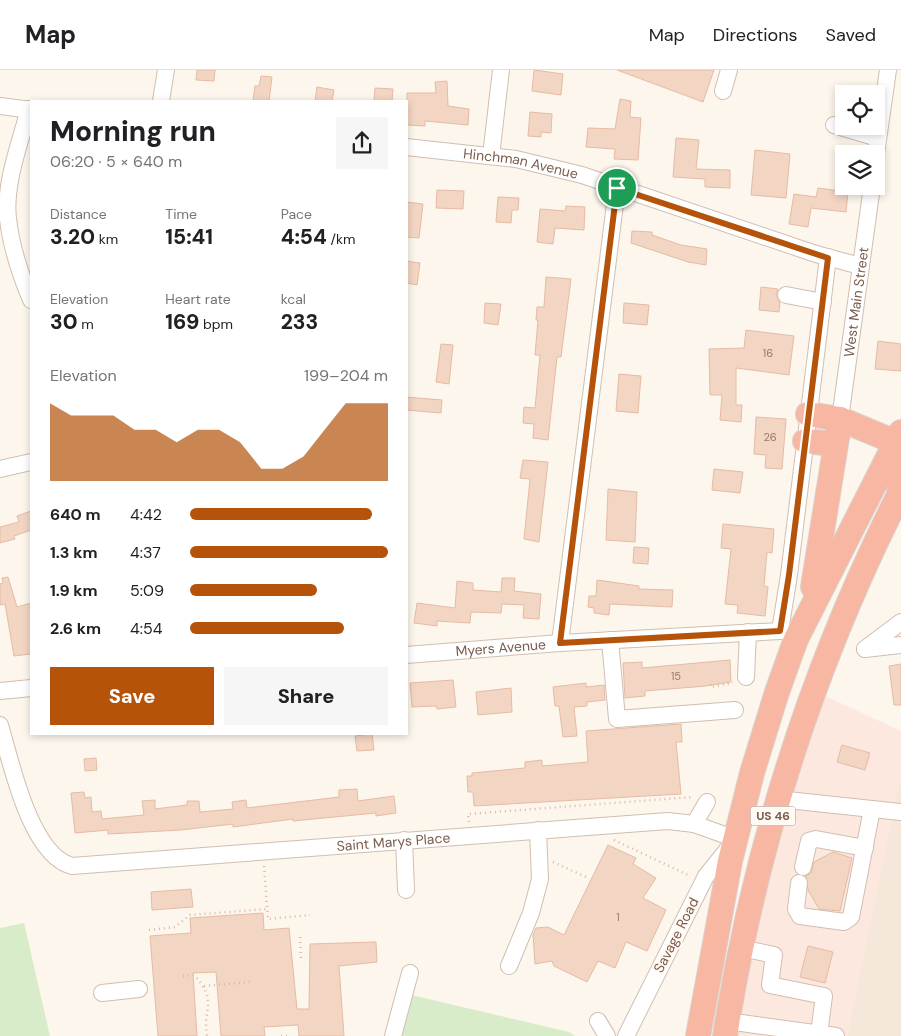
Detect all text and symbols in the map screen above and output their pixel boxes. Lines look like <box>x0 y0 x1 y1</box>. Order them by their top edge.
text: Map <box>25 19 76 50</box>
text: Map <box>649 23 685 47</box>
text: Directions <box>713 23 798 47</box>
text: Saved <box>826 23 876 47</box>
map controls <box>835 85 885 195</box>
button: locate <box>835 85 885 135</box>
text: Morning run <box>50 113 216 150</box>
button: share <box>336 117 388 169</box>
street label: Hinchman Avenue <box>462 144 580 183</box>
button: layers <box>835 145 885 195</box>
text: 06:20 · 5 × 640 m <box>50 151 182 172</box>
pin <box>596 167 638 209</box>
icon: arrive <box>603 174 631 202</box>
text: Distance <box>50 205 107 223</box>
text: Time <box>165 205 197 223</box>
text: Pace <box>281 205 312 223</box>
text: 3.20 <box>50 223 95 251</box>
text: 15:41 <box>165 223 213 251</box>
text: 4:54 <box>281 223 327 251</box>
text: km <box>95 230 118 248</box>
text: /km <box>327 230 355 248</box>
street label: West Main Street <box>840 246 873 358</box>
text: Elevation <box>50 290 108 308</box>
text: Heart rate <box>165 290 231 308</box>
text: kcal <box>281 290 306 308</box>
text: 30 <box>50 308 78 336</box>
text: 169 <box>165 308 199 336</box>
text: 233 <box>281 308 318 336</box>
text: m <box>78 315 94 333</box>
text: bpm <box>199 315 233 333</box>
house number: 16 <box>763 346 773 360</box>
text: Elevation <box>50 365 117 386</box>
text: 199–204 m <box>304 365 388 386</box>
house number: 26 <box>763 430 777 444</box>
text: 640 m <box>50 504 101 525</box>
text: 4:42 <box>130 504 162 525</box>
text: 1.3 km <box>50 542 98 563</box>
text: 4:37 <box>130 542 161 563</box>
text: 1.9 km <box>50 580 98 601</box>
text: 5:09 <box>130 580 164 601</box>
text: 2.6 km <box>50 618 101 639</box>
text: 4:54 <box>130 618 162 639</box>
street label: Myers Avenue <box>455 635 547 660</box>
button: Save <box>50 667 214 725</box>
button: Share <box>224 667 388 725</box>
house number: 15 <box>671 669 681 683</box>
road number: US 46 <box>750 806 796 826</box>
street label: Saint Marys Place <box>336 828 451 855</box>
street label: Savage Road <box>649 894 703 976</box>
house number: 1 <box>616 910 620 924</box>

